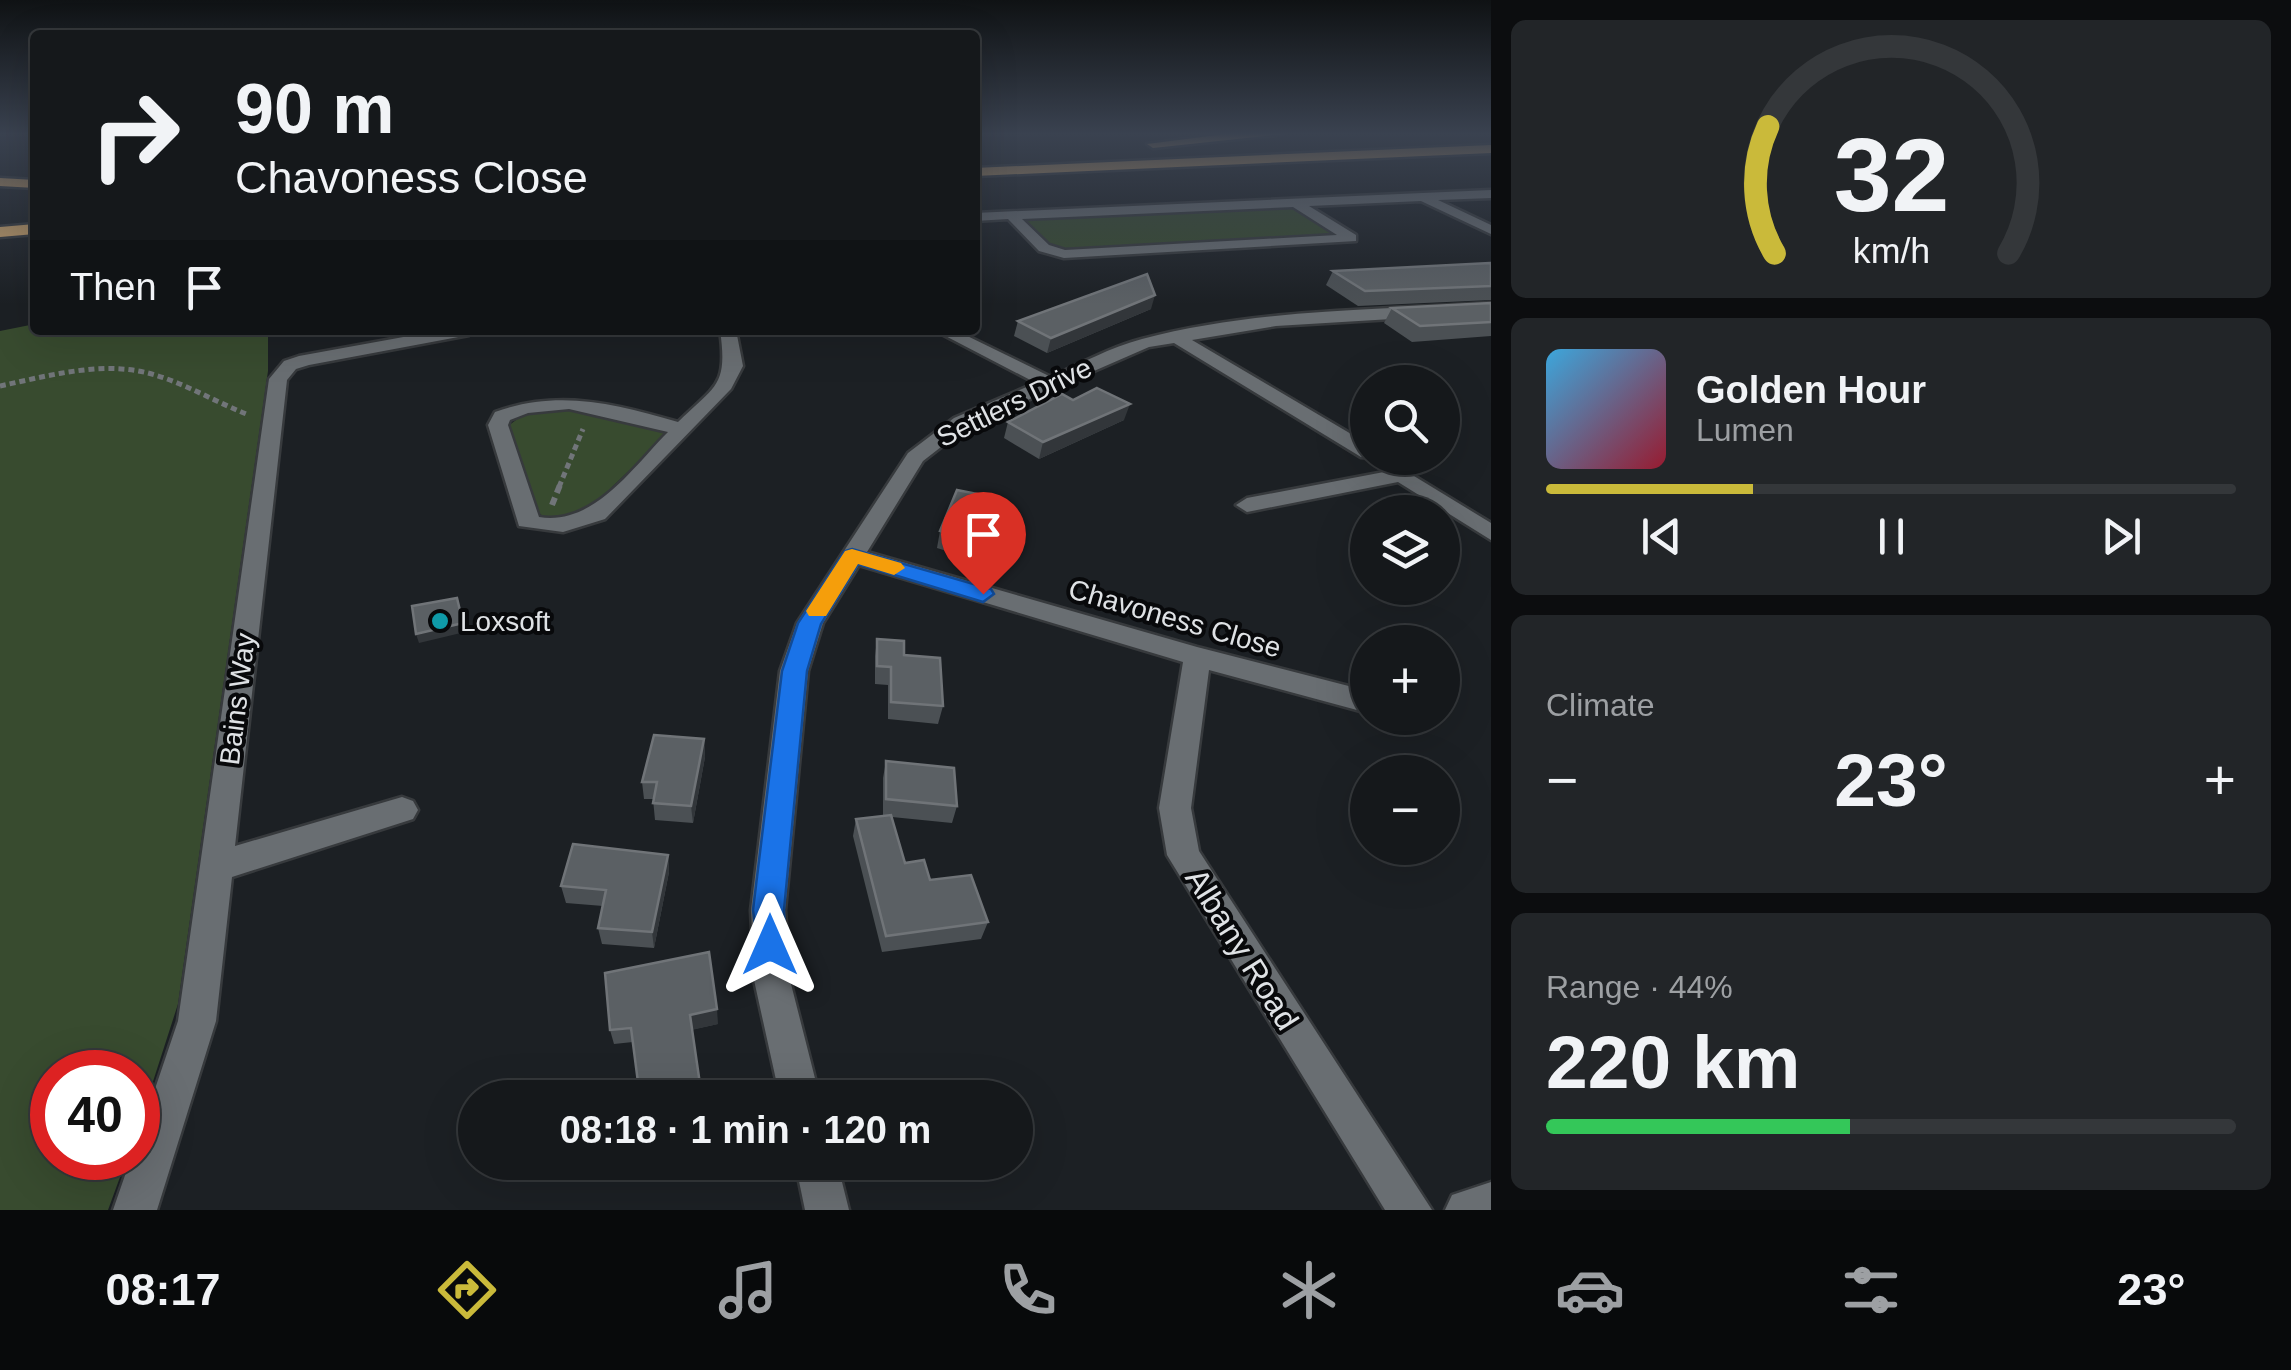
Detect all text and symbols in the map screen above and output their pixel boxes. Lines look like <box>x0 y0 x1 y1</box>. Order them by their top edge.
icon: right <box>70 70 200 200</box>
text: 90 m <box>235 70 395 148</box>
text: 32 <box>1833 117 1949 233</box>
text: Chavoness Close <box>235 152 588 203</box>
text: km/h <box>1852 231 1930 271</box>
icon: arrive <box>177 260 232 315</box>
text: Then <box>70 266 157 308</box>
street label: Settlers Drive <box>932 352 1097 453</box>
map controls <box>1350 365 1460 865</box>
button: search <box>1350 365 1460 475</box>
text: Golden Hour <box>1696 369 1926 411</box>
text: Lumen <box>1696 412 1794 448</box>
pin <box>941 492 1026 595</box>
button: layers <box>1350 495 1460 605</box>
icon: arrive <box>956 507 1011 562</box>
icon: previous <box>1634 509 1689 564</box>
icon: pause <box>1864 509 1919 564</box>
icon: next <box>2094 509 2149 564</box>
street label: Chavoness Close <box>1065 573 1285 664</box>
place label: Loxsoft <box>460 606 550 637</box>
marker: Loxsoft <box>429 610 451 632</box>
button: + <box>1350 625 1460 735</box>
street label: Bains Way <box>214 631 261 767</box>
text: Climate <box>1546 687 1654 723</box>
text: 23° <box>1834 738 1948 822</box>
text: − <box>1546 749 1578 811</box>
text: + <box>2204 749 2236 811</box>
button: − <box>1350 755 1460 865</box>
street label: Albany Road <box>1178 862 1306 1036</box>
position arrow <box>718 893 822 997</box>
text: Range · 44% <box>1546 969 1733 1005</box>
text: 220 km <box>1546 1020 1800 1104</box>
speed limit sign: 40 <box>30 1050 160 1180</box>
text: 08:18 · 1 min · 120 m <box>560 1109 931 1151</box>
icon: directions <box>432 1255 502 1325</box>
icon: music <box>713 1255 783 1325</box>
icon: phone <box>993 1255 1063 1325</box>
icon: climate <box>1274 1255 1344 1325</box>
icon: car <box>1555 1255 1625 1325</box>
icon: filters <box>1836 1255 1906 1325</box>
text: 08:17 <box>105 1264 221 1315</box>
text: 23° <box>2117 1264 2185 1315</box>

